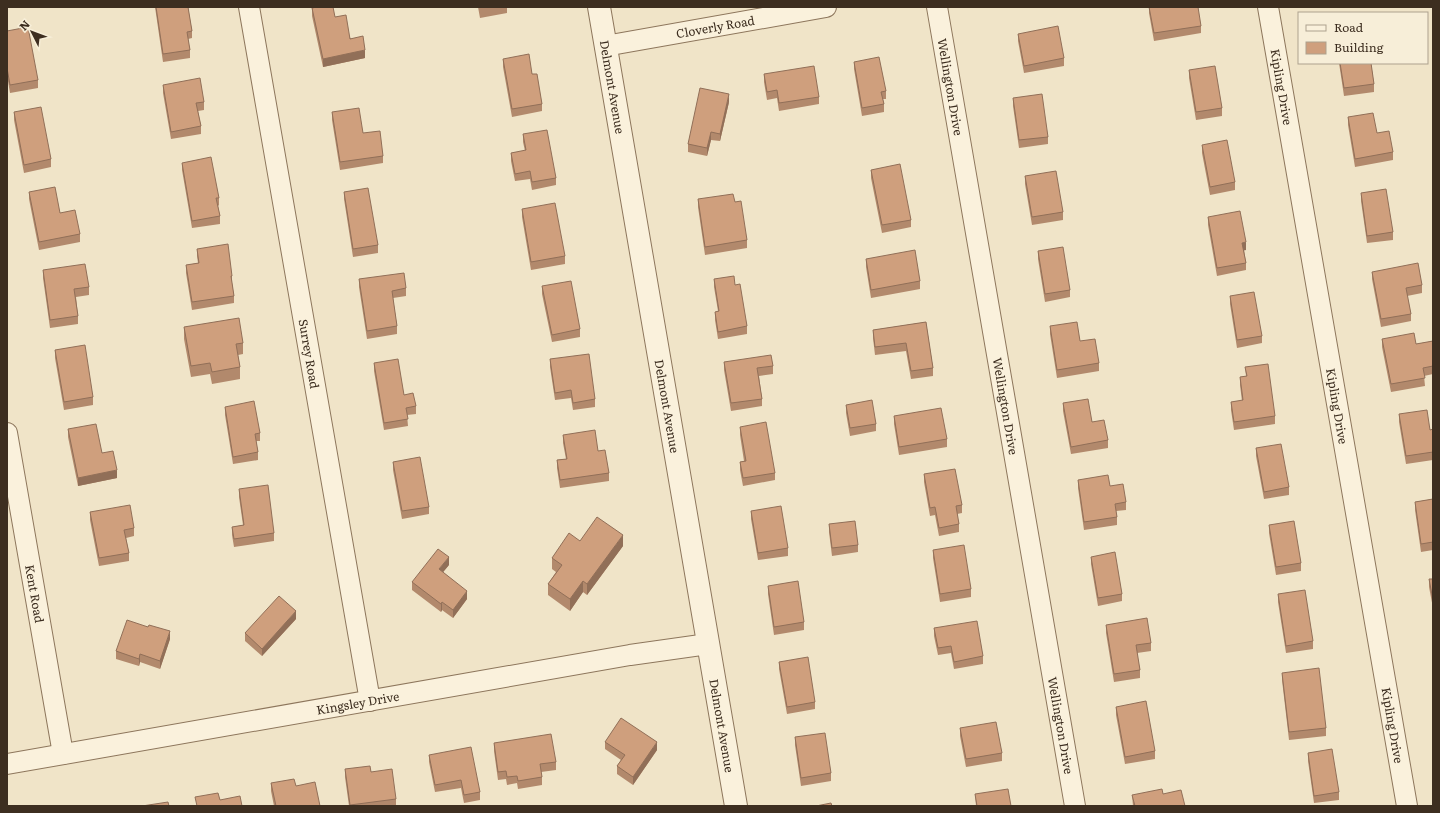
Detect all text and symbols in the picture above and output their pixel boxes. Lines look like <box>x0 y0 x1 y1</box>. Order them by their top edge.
street label: Cloverly Road <box>675 11 757 42</box>
north arrow <box>12 12 52 52</box>
legend <box>1298 12 1428 64</box>
text: N <box>15 16 33 33</box>
text: Road <box>1334 18 1364 36</box>
street label: Wellington Drive <box>934 37 968 137</box>
text: Building <box>1334 38 1384 56</box>
street label: Delmont Avenue <box>596 39 630 135</box>
street label: Kipling Drive <box>1266 47 1297 126</box>
street label: Surrey Road <box>295 318 324 391</box>
street label: Wellington Drive <box>989 356 1023 456</box>
street label: Delmont Avenue <box>651 358 684 454</box>
street label: Kipling Drive <box>1322 367 1353 445</box>
street label: Kent Road <box>21 563 49 625</box>
street label: Wellington Drive <box>1044 675 1078 775</box>
street label: Delmont Avenue <box>705 677 739 774</box>
street label: Kipling Drive <box>1377 686 1408 765</box>
street label: Kingsley Drive <box>315 687 400 719</box>

